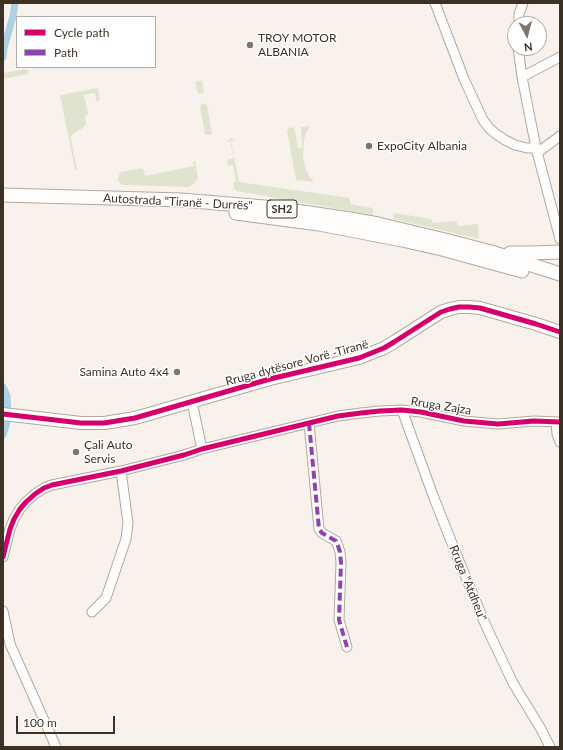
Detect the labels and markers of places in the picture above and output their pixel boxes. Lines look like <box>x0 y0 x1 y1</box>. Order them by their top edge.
place label: TROY MOTOR ALBANIA <box>258 31 336 59</box>
marker: TROY MOTOR ALBANIA <box>245 40 255 50</box>
place label: ExpoCity Albania <box>377 139 467 153</box>
marker: ExpoCity Albania <box>364 141 374 151</box>
place label: Samina Auto 4x4 <box>79 365 169 379</box>
marker: Samina Auto 4x4 <box>172 367 182 377</box>
place label: Çali Auto Servis <box>84 438 133 466</box>
marker: Çali Auto Servis <box>71 447 81 457</box>

